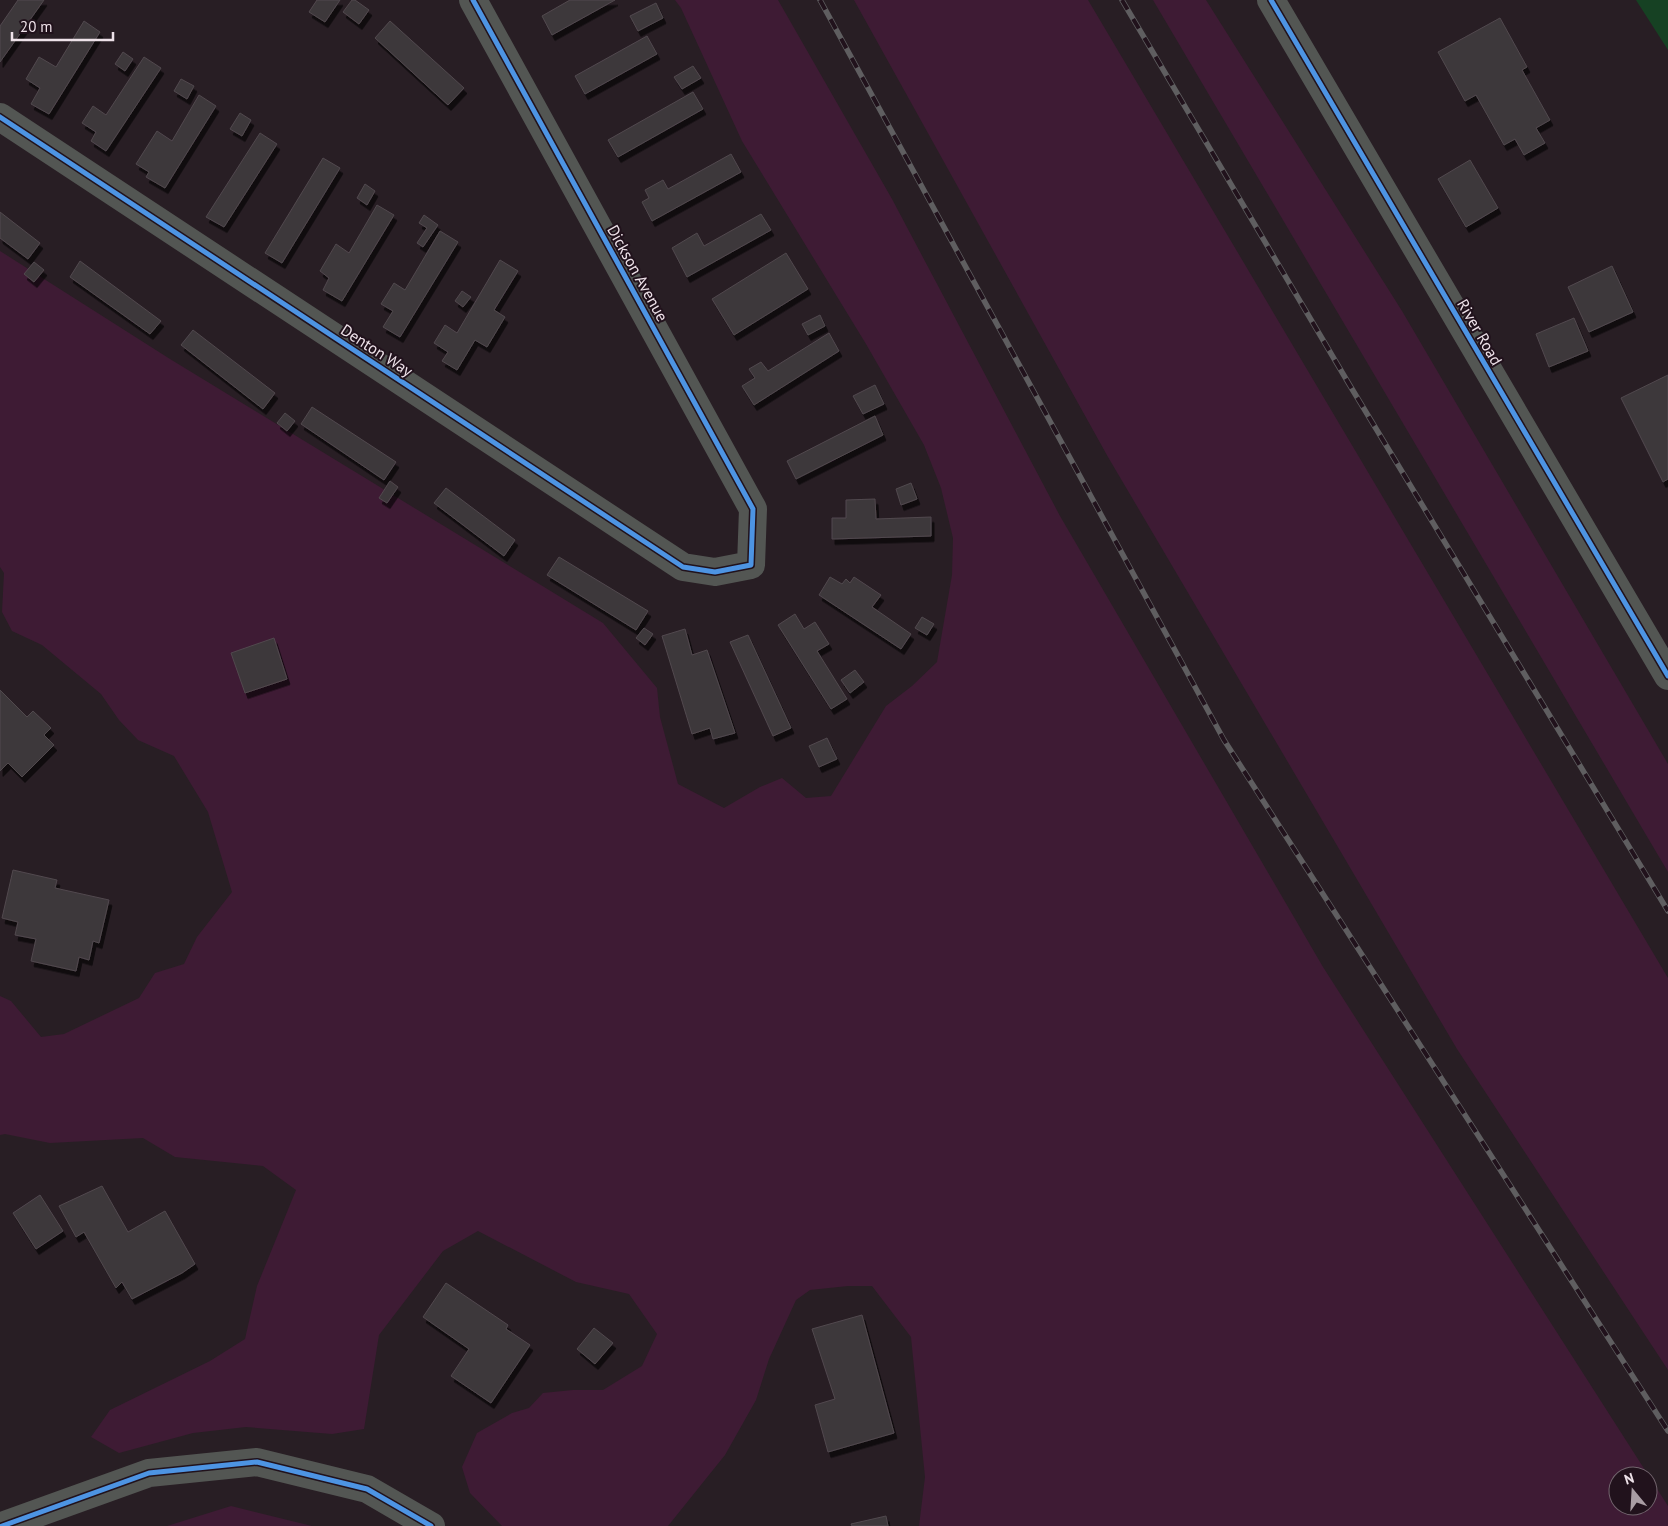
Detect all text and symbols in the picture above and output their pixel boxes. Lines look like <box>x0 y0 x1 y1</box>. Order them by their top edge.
scale bar <box>12 10 114 42</box>
text: 20 m <box>20 17 53 36</box>
street label: Dickson Avenue <box>603 221 673 325</box>
street label: River Road <box>1453 295 1507 369</box>
street label: Denton Way <box>337 319 417 381</box>
north arrow <box>1608 1466 1658 1516</box>
text: N <box>1622 1469 1636 1489</box>

